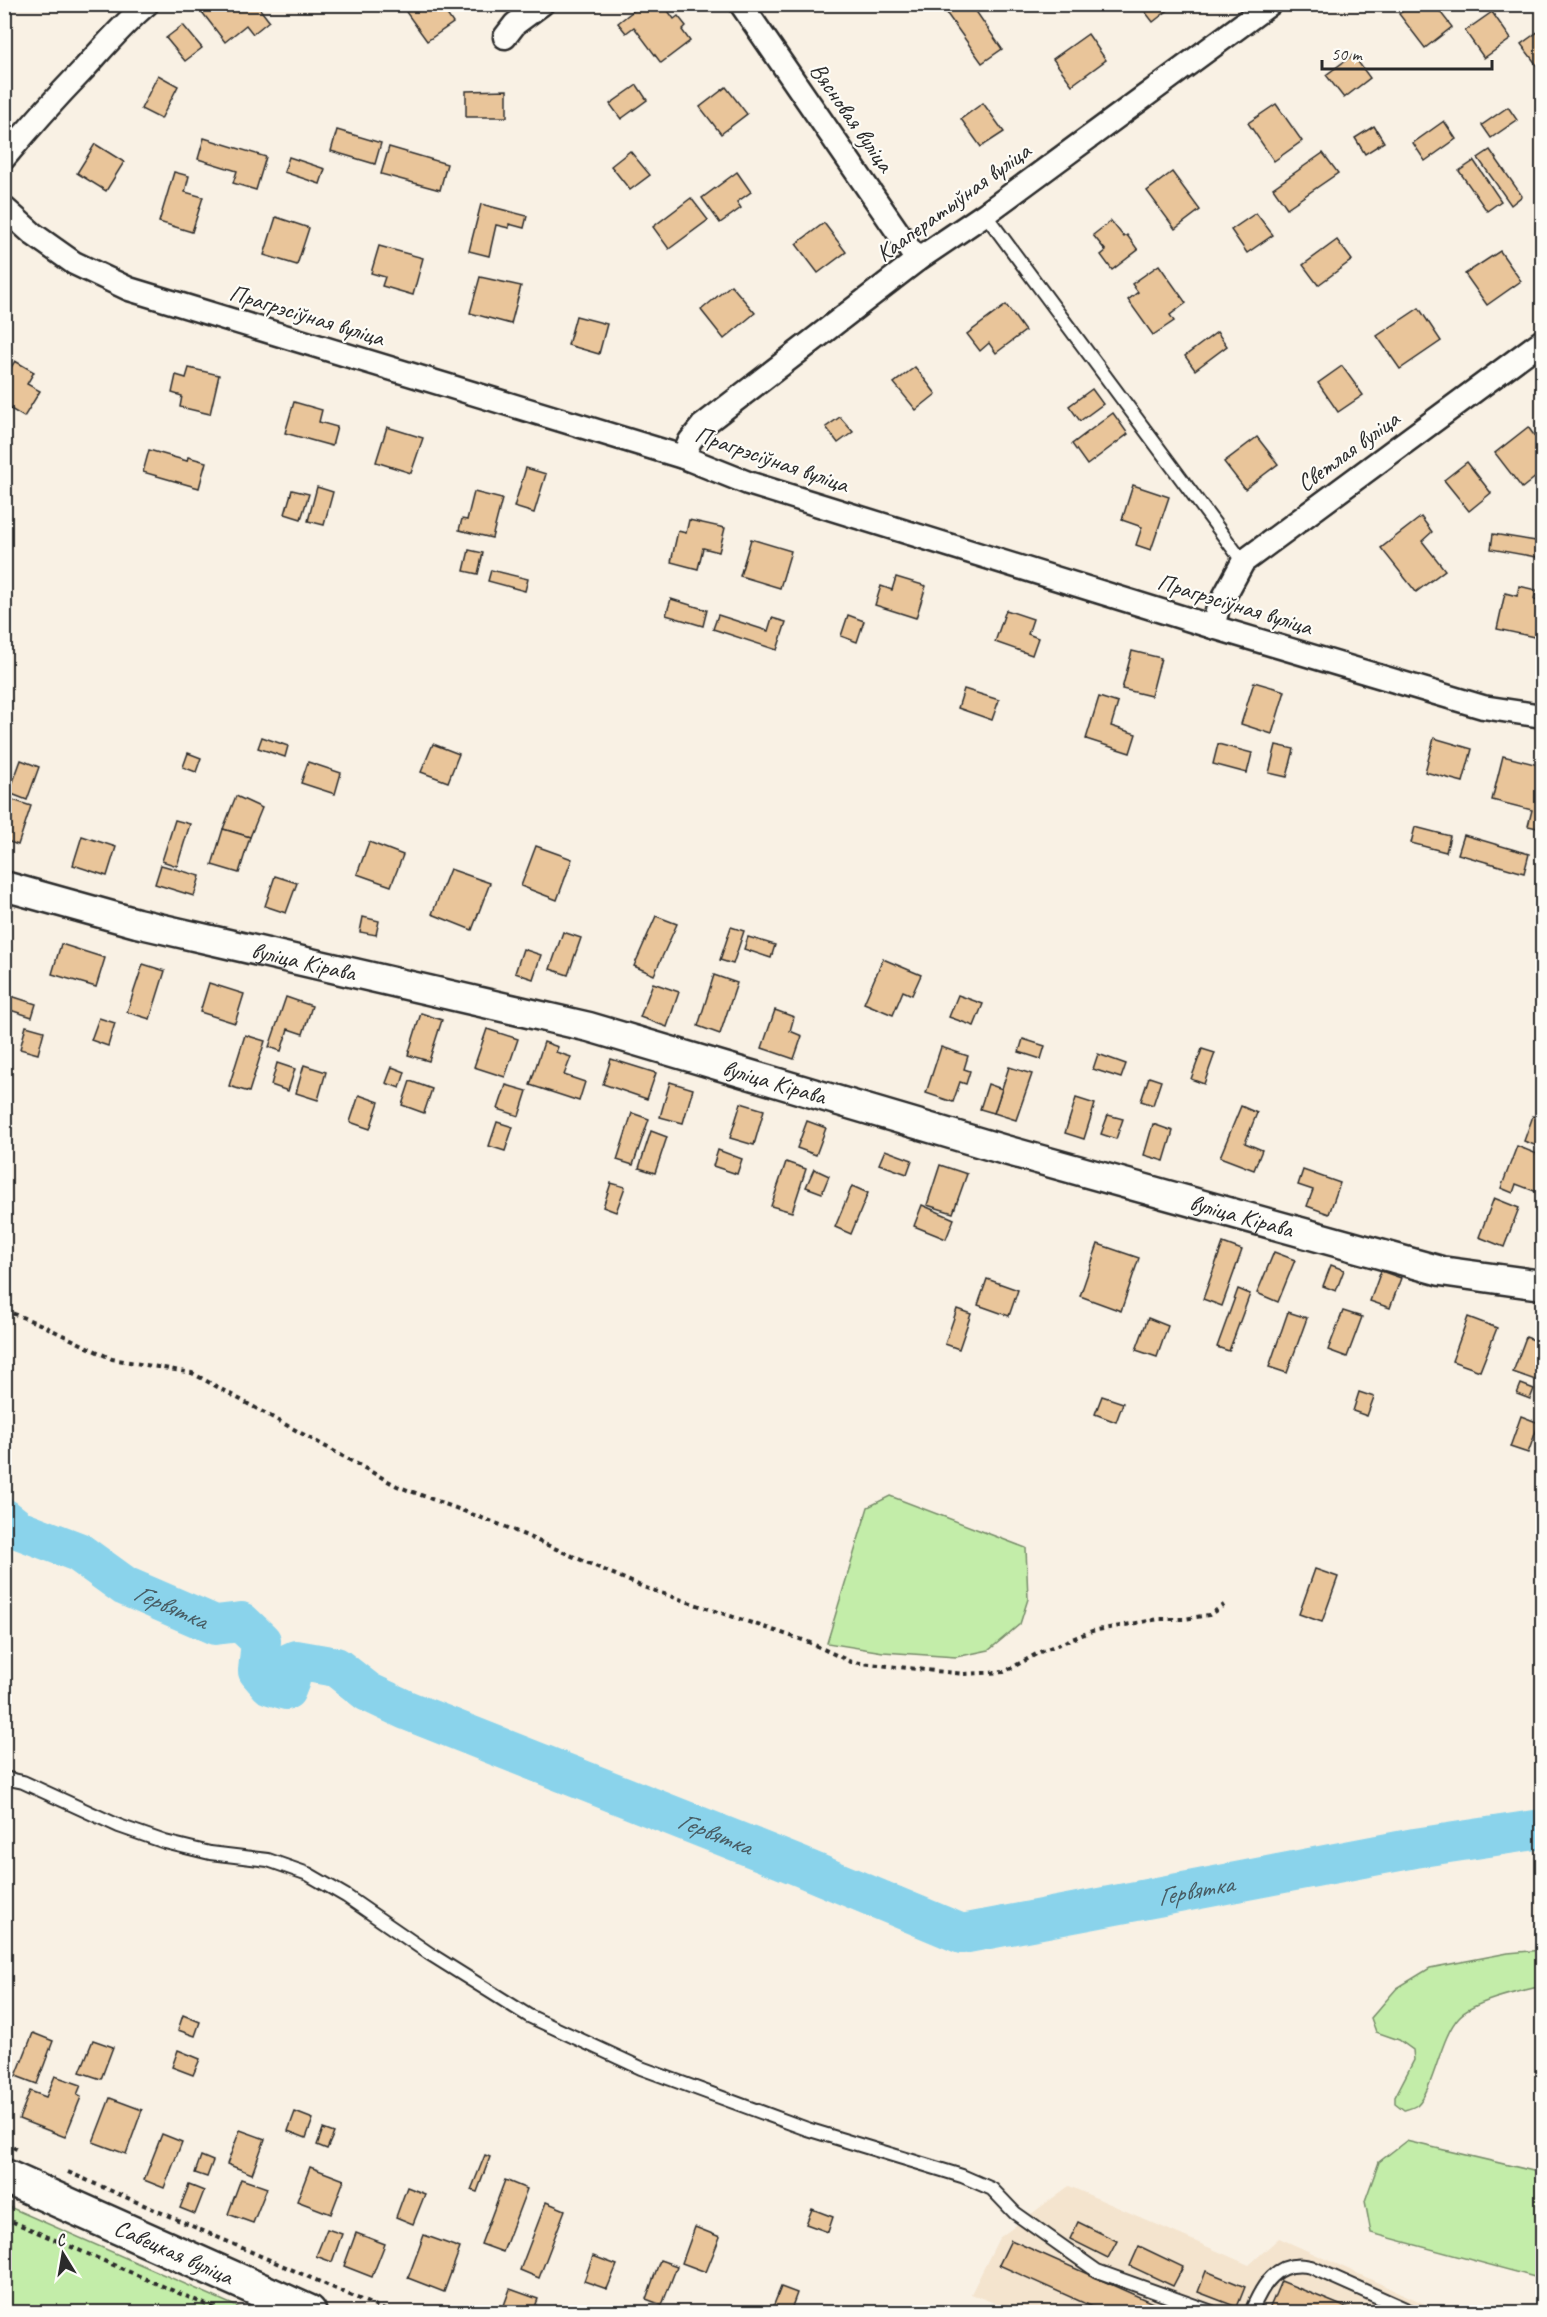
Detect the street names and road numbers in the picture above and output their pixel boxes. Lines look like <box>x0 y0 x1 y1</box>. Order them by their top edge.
street label: Вясновая вуліца <box>803 56 902 179</box>
street label: Кааператыўная вуліца <box>870 135 1037 268</box>
street label: Прагрэсіўная вуліца <box>226 277 389 353</box>
street label: Светлая вуліца <box>1291 403 1406 498</box>
street label: Прагрэсіўная вуліца <box>691 419 854 500</box>
street label: Прагрэсіўная вуліца <box>1154 566 1317 642</box>
street label: вуліца Кірава <box>249 935 360 988</box>
street label: вуліца Кірава <box>719 1052 831 1112</box>
street label: вуліца Кірава <box>1186 1187 1298 1245</box>
street label: Савецкая вуліца <box>110 2212 239 2292</box>

